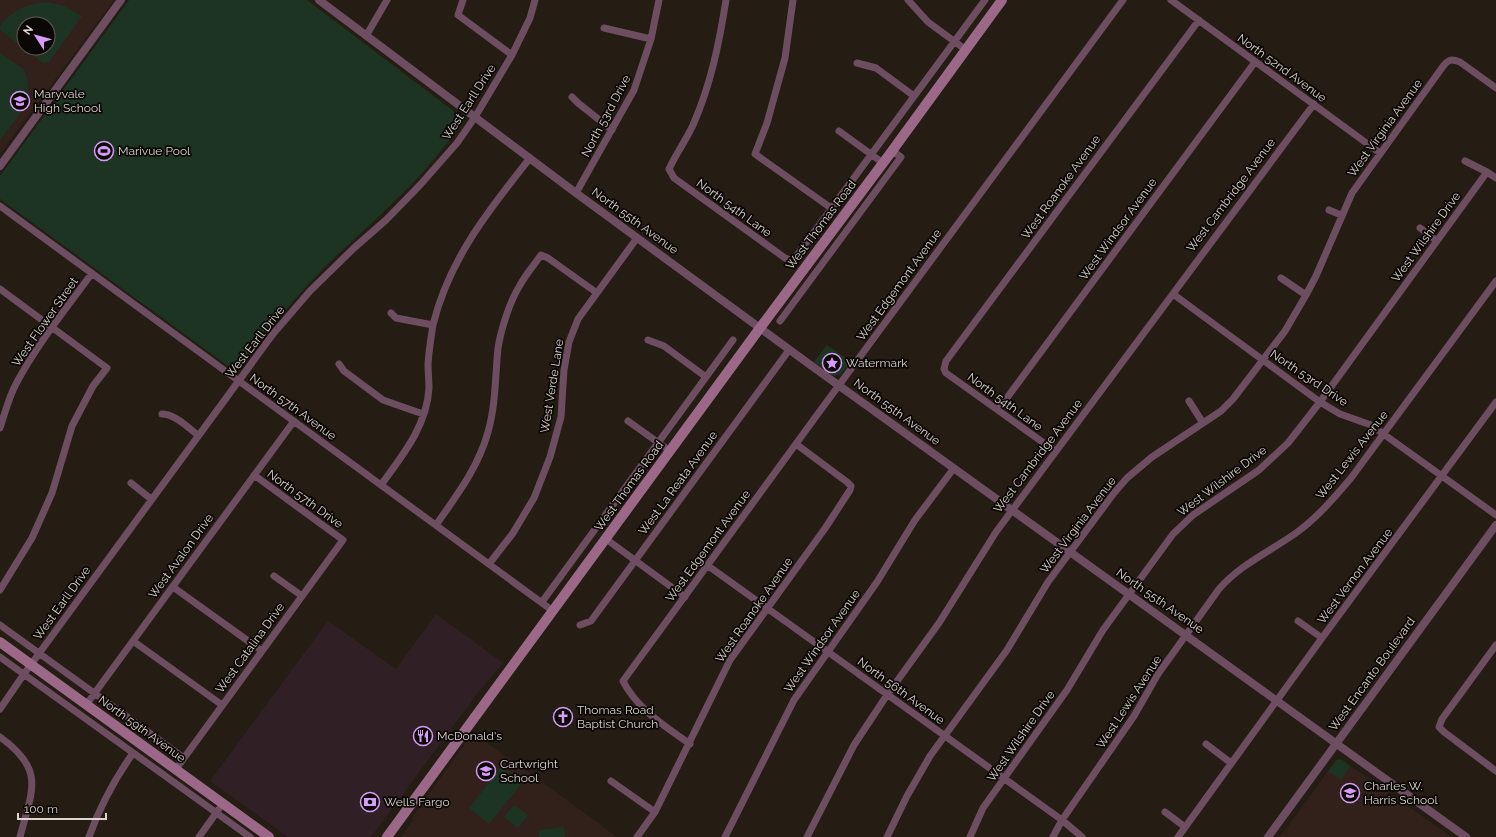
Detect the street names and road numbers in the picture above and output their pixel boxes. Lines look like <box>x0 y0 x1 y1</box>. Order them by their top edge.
street label: North 52nd Avenue <box>1235 31 1329 105</box>
street label: West Earll Drive <box>439 61 499 143</box>
street label: North 53rd Drive <box>579 73 633 159</box>
street label: West Virginia Avenue <box>1345 77 1425 179</box>
street label: West Roanoke Avenue <box>1019 132 1103 242</box>
street label: West Cambridge Avenue <box>1184 136 1278 254</box>
street label: West Windsor Avenue <box>1076 175 1160 283</box>
street label: North 54th Lane <box>694 176 774 240</box>
street label: West Thomas Road <box>783 178 859 272</box>
street label: North 55th Avenue <box>589 185 681 257</box>
street label: West Wilshire Drive <box>1389 189 1463 285</box>
street label: West Edgemont Avenue <box>854 226 944 344</box>
street label: West Flower Street <box>9 275 81 369</box>
street label: West Earll Drive <box>223 303 287 381</box>
street label: West Verde Lane <box>538 338 566 434</box>
street label: North 53rd Drive <box>1267 347 1351 409</box>
street label: North 54th Lane <box>965 370 1045 434</box>
street label: North 57th Avenue <box>247 371 339 443</box>
street label: North 55th Avenue <box>851 376 943 448</box>
street label: West Cambridge Avenue <box>991 397 1085 515</box>
street label: West Lewis Avenue <box>1313 408 1391 502</box>
street label: West La Reata Avenue <box>636 428 720 538</box>
street label: West Thomas Road <box>592 438 666 534</box>
street label: West Wilshire Drive <box>1175 443 1269 519</box>
street label: North 57th Drive <box>264 467 346 531</box>
street label: West Virginia Avenue <box>1037 474 1119 576</box>
street label: West Edgemont Avenue <box>663 487 753 605</box>
street label: West Avalon Drive <box>146 511 216 601</box>
street label: West Vernon Avenue <box>1315 526 1395 626</box>
street label: West Roanoke Avenue <box>712 555 796 665</box>
street label: West Earll Drive <box>31 563 93 643</box>
street label: North 55th Avenue <box>1114 566 1206 636</box>
street label: West Windsor Avenue <box>781 587 863 695</box>
street label: West Catalina Drive <box>213 600 287 696</box>
street label: West Encanto Boulevard <box>1326 615 1418 733</box>
street label: West Lewis Avenue <box>1094 653 1164 751</box>
street label: North 56th Avenue <box>855 655 947 727</box>
street label: West Wilshire Drive <box>984 688 1058 784</box>
street label: North 59th Avenue <box>96 693 188 765</box>

